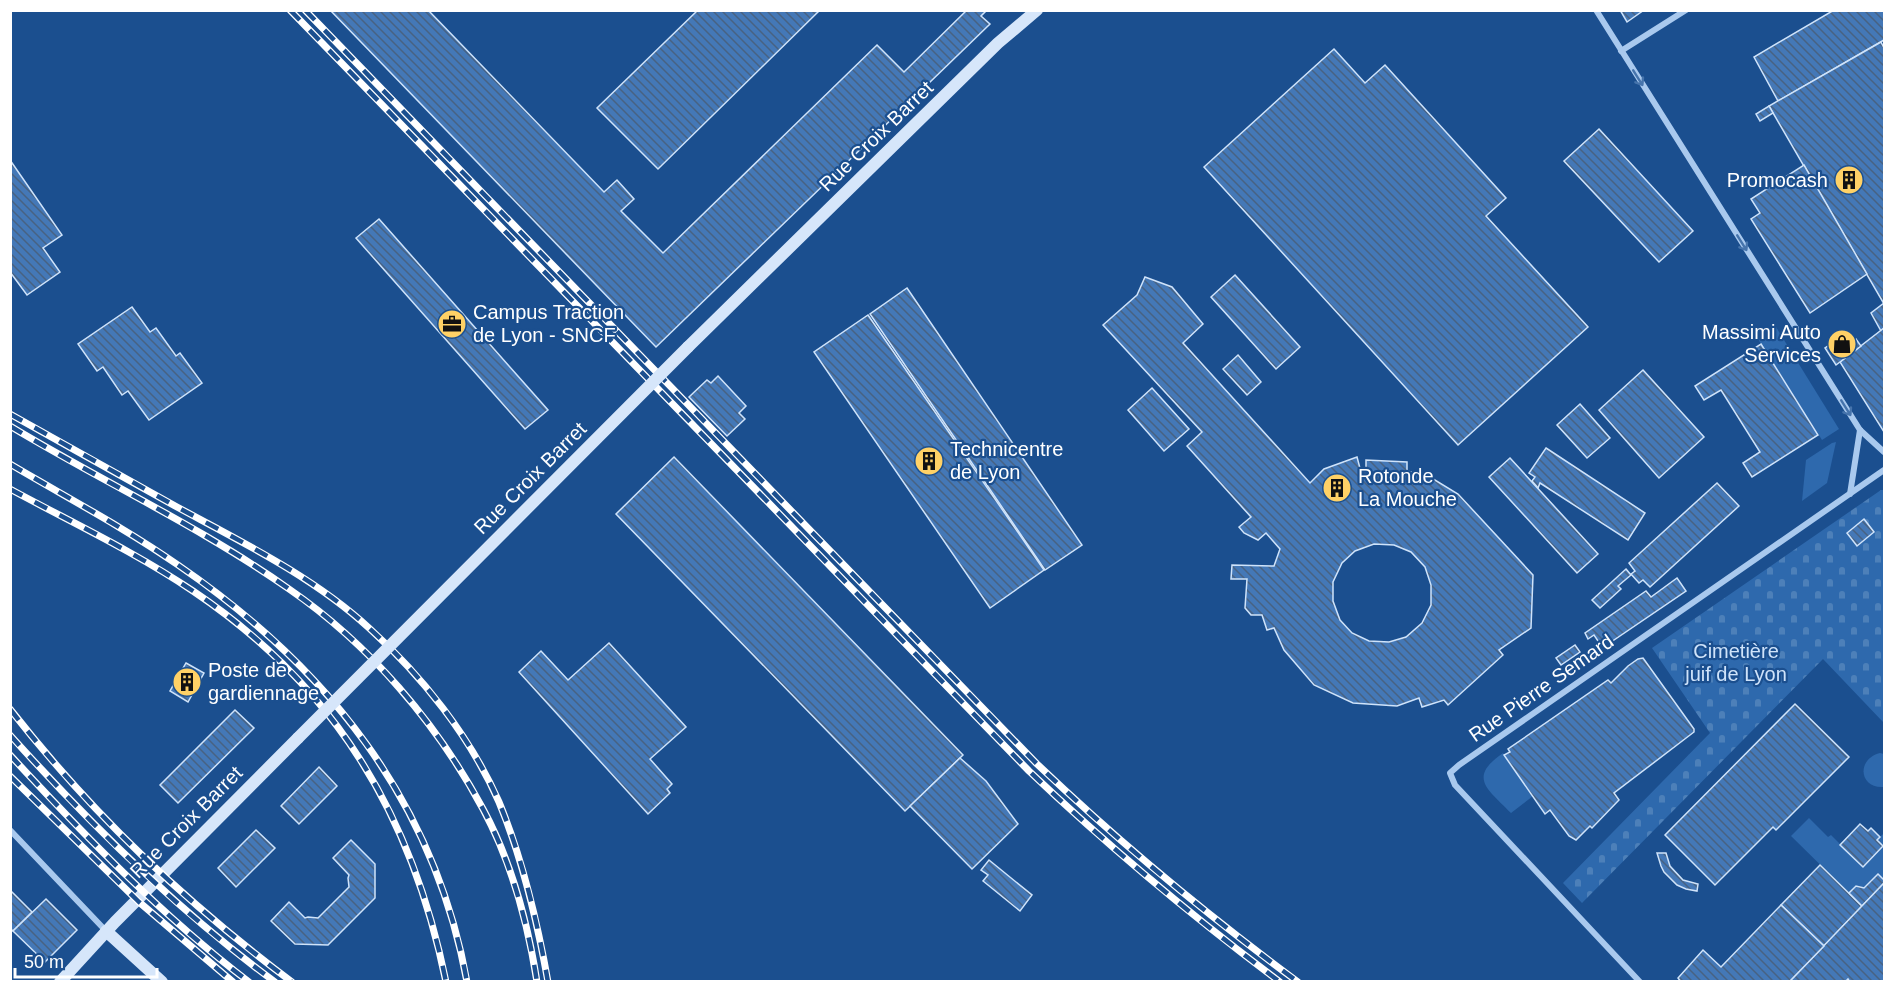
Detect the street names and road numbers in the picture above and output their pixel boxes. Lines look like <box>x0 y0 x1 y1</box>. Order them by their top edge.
street label: Rue Croix Barret <box>815 76 938 196</box>
street label: Rue Croix Barret <box>470 417 591 538</box>
street label: Rue Pierre Semard <box>1465 630 1617 746</box>
street label: Rue Croix Barret <box>126 761 247 882</box>

